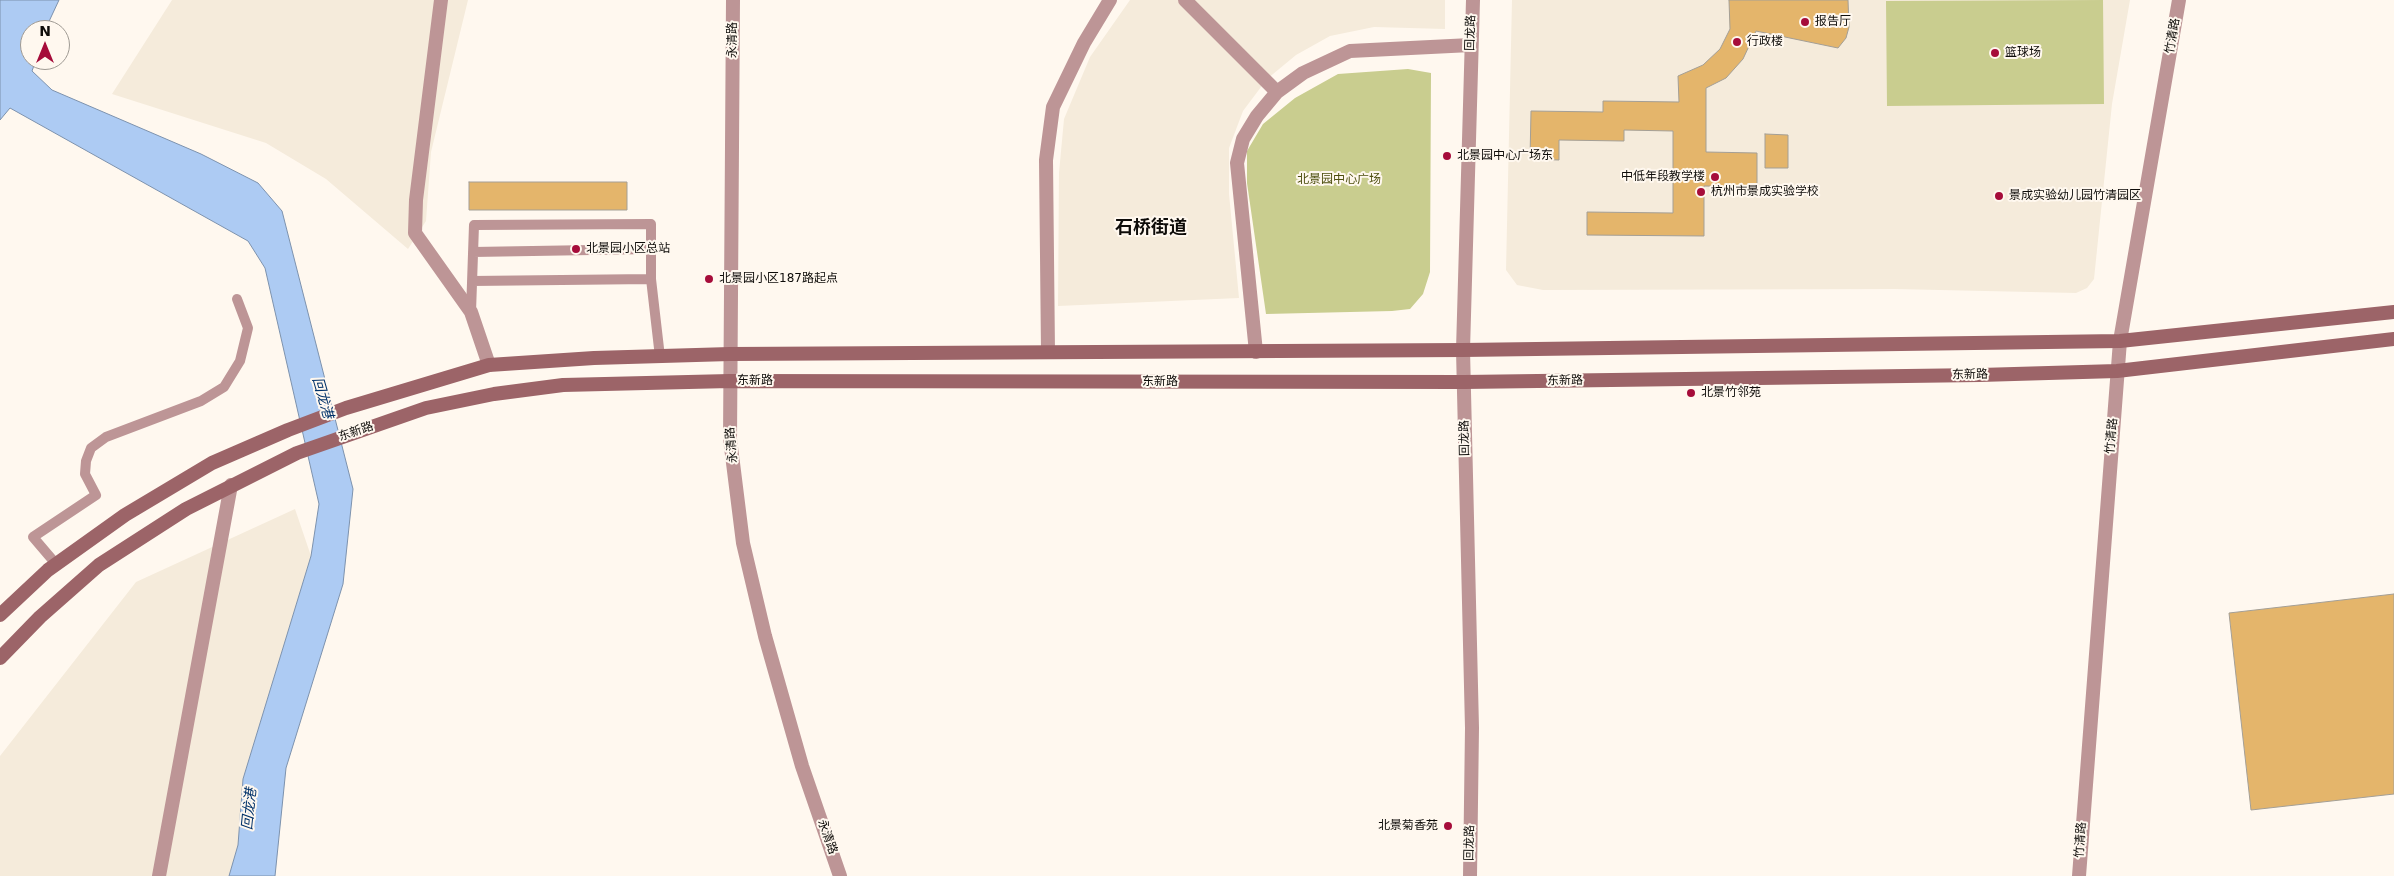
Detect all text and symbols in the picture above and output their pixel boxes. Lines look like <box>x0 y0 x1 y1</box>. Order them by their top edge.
street label: 回龙路 <box>1463 15 1479 51</box>
place label: 报告厅 <box>1815 15 1851 29</box>
marker: 报告厅 <box>1799 16 1811 28</box>
street label: 竹清路 <box>2163 17 2183 55</box>
north arrow <box>20 20 70 70</box>
street label: 永清路 <box>726 22 740 58</box>
text: N <box>39 23 51 39</box>
place label: 行政楼 <box>1747 35 1783 49</box>
marker: 行政楼 <box>1731 36 1743 48</box>
place label: 篮球场 <box>2005 46 2041 60</box>
marker: 篮球场 <box>1989 47 2001 59</box>
place label: 北景园中心广场东 <box>1457 149 1553 163</box>
marker: 北景园中心广场东 <box>1441 150 1453 162</box>
place label: 中低年段教学楼 <box>1621 170 1705 184</box>
marker: 中低年段教学楼 <box>1709 171 1721 183</box>
park label: 北景园中心广场 <box>1297 173 1381 187</box>
place label: 杭州市景成实验学校 <box>1711 185 1819 199</box>
marker: 杭州市景成实验学校 <box>1695 186 1707 198</box>
place label: 景成实验幼儿园竹清园区 <box>2009 189 2141 203</box>
marker: 景成实验幼儿园竹清园区 <box>1993 190 2005 202</box>
district label: 石桥街道 <box>1115 217 1187 239</box>
place label: 北景园小区总站 <box>586 242 670 256</box>
marker: 北景园小区总站 <box>570 243 582 255</box>
place label: 北景园小区187路起点 <box>719 272 838 286</box>
marker: 北景园小区187路起点 <box>703 273 715 285</box>
street label: 东新路 <box>1952 367 1988 383</box>
street label: 东新路 <box>1547 373 1583 389</box>
street label: 东新路 <box>737 374 773 388</box>
water label: 回龙港 <box>308 375 336 421</box>
street label: 东新路 <box>1142 375 1178 389</box>
place label: 北景竹邻苑 <box>1701 386 1761 400</box>
marker: 北景竹邻苑 <box>1685 387 1697 399</box>
street label: 竹清路 <box>2103 417 2121 455</box>
street label: 东新路 <box>337 419 375 445</box>
street label: 回龙路 <box>1457 420 1473 456</box>
street label: 永清路 <box>723 426 741 464</box>
water label: 回龙港 <box>239 787 261 831</box>
street label: 永清路 <box>814 818 840 856</box>
place label: 北景菊香苑 <box>1378 819 1438 833</box>
marker: 北景菊香苑 <box>1442 820 1454 832</box>
street label: 竹清路 <box>2073 822 2089 858</box>
street label: 回龙路 <box>1462 825 1478 861</box>

